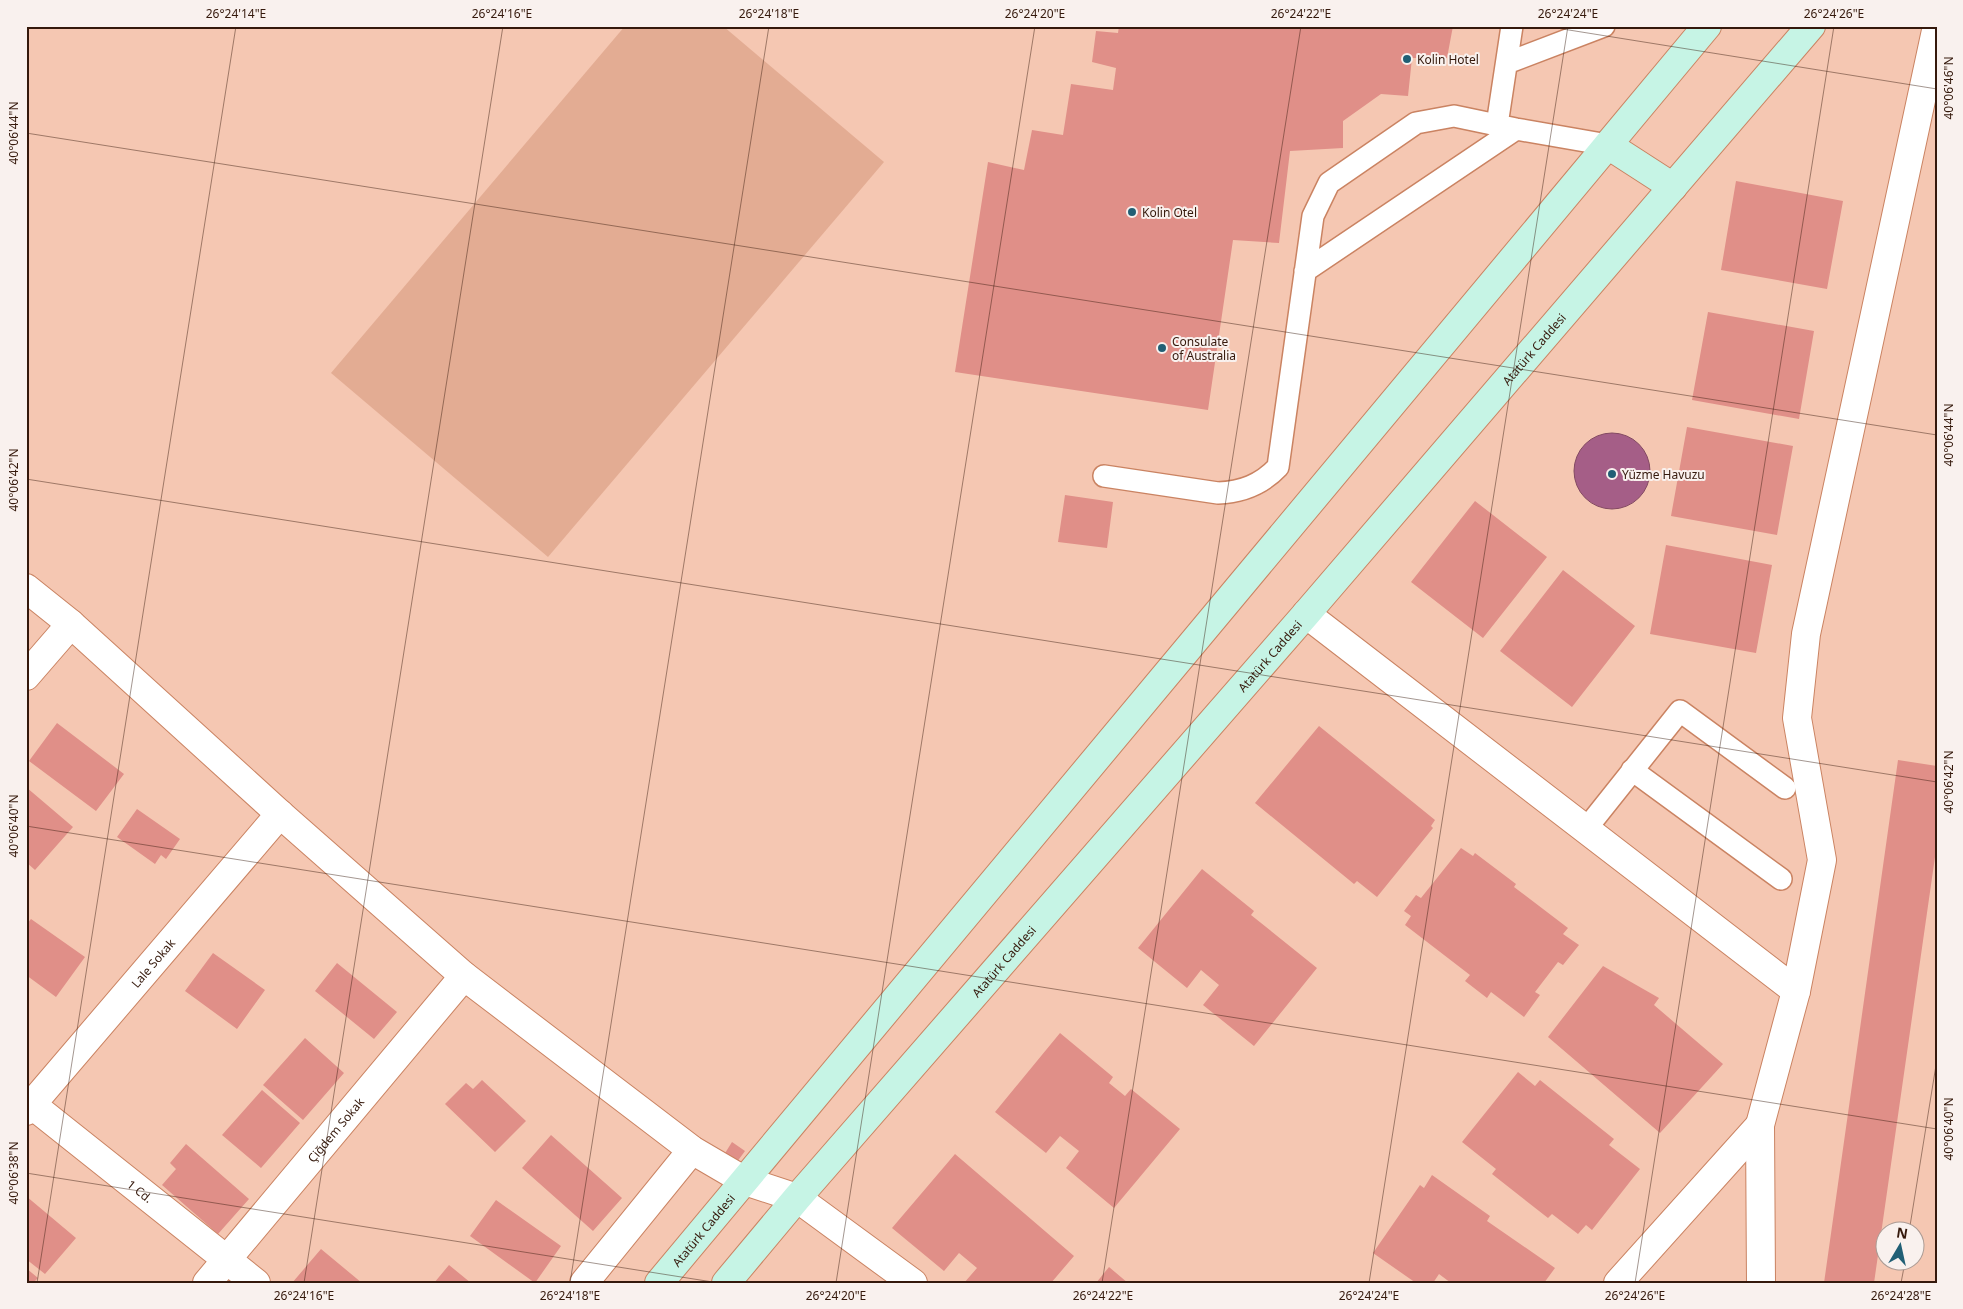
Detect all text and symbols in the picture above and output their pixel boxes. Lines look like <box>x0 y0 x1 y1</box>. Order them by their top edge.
text: 26°24'14"E <box>206 5 266 22</box>
text: 26°24'16"E <box>472 5 532 22</box>
text: 26°24'18"E <box>739 5 799 22</box>
text: 26°24'20"E <box>1005 5 1065 22</box>
text: 26°24'22"E <box>1271 5 1331 22</box>
text: 26°24'24"E <box>1538 5 1598 22</box>
text: 26°24'26"E <box>1804 5 1864 22</box>
place label: Kolin Hotel <box>1417 51 1479 68</box>
marker: Kolin Hotel <box>1401 53 1413 65</box>
text: 40°06'46"N <box>1940 56 1957 120</box>
text: 40°06'44"N <box>5 101 22 165</box>
place label: Kolin Otel <box>1142 204 1197 221</box>
marker: Kolin Otel <box>1126 206 1138 218</box>
street label: Atatürk Caddesi <box>1498 309 1569 388</box>
place label: Consulate of Australia <box>1172 333 1236 364</box>
marker: Consulate of Australia <box>1156 342 1168 354</box>
text: 40°06'44"N <box>1940 403 1957 467</box>
text: 40°06'42"N <box>5 448 22 512</box>
place label: Yüzme Havuzu <box>1622 466 1705 483</box>
marker: Yüzme Havuzu <box>1606 468 1618 480</box>
street label: Atatürk Caddesi <box>1234 616 1305 695</box>
text: 40°06'42"N <box>1940 750 1957 814</box>
text: 40°06'40"N <box>5 794 22 858</box>
street label: Atatürk Caddesi <box>968 922 1039 1001</box>
street label: Lale Sokak <box>127 934 179 991</box>
street label: Çiğdem Sokak <box>303 1093 368 1166</box>
text: 40°06'40"N <box>1940 1097 1957 1161</box>
text: 40°06'38"N <box>5 1141 22 1205</box>
street label: 1 Cd. <box>124 1175 157 1206</box>
street label: Atatürk Caddesi <box>668 1190 738 1270</box>
north arrow <box>1876 1222 1926 1272</box>
text: N <box>1895 1222 1909 1243</box>
text: 26°24'16"E <box>274 1287 334 1304</box>
text: 26°24'18"E <box>540 1287 600 1304</box>
text: 26°24'20"E <box>806 1287 866 1304</box>
text: 26°24'22"E <box>1073 1287 1133 1304</box>
text: 26°24'24"E <box>1339 1287 1399 1304</box>
text: 26°24'26"E <box>1605 1287 1665 1304</box>
text: 26°24'28"E <box>1871 1287 1931 1304</box>

